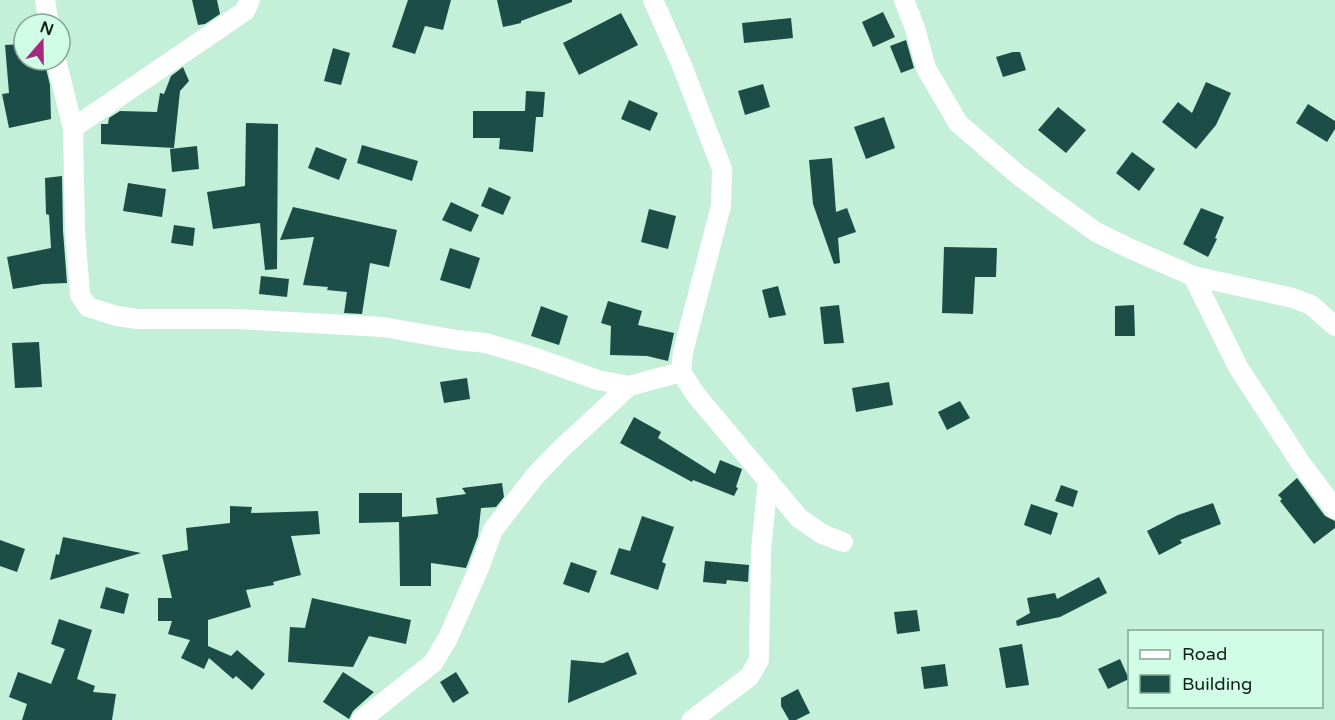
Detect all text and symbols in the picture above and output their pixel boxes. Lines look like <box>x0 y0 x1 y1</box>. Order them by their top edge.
north arrow <box>12 12 72 72</box>
text: N <box>37 17 56 40</box>
legend <box>1128 630 1323 708</box>
text: Road <box>1182 643 1227 665</box>
text: Building <box>1182 673 1252 695</box>

